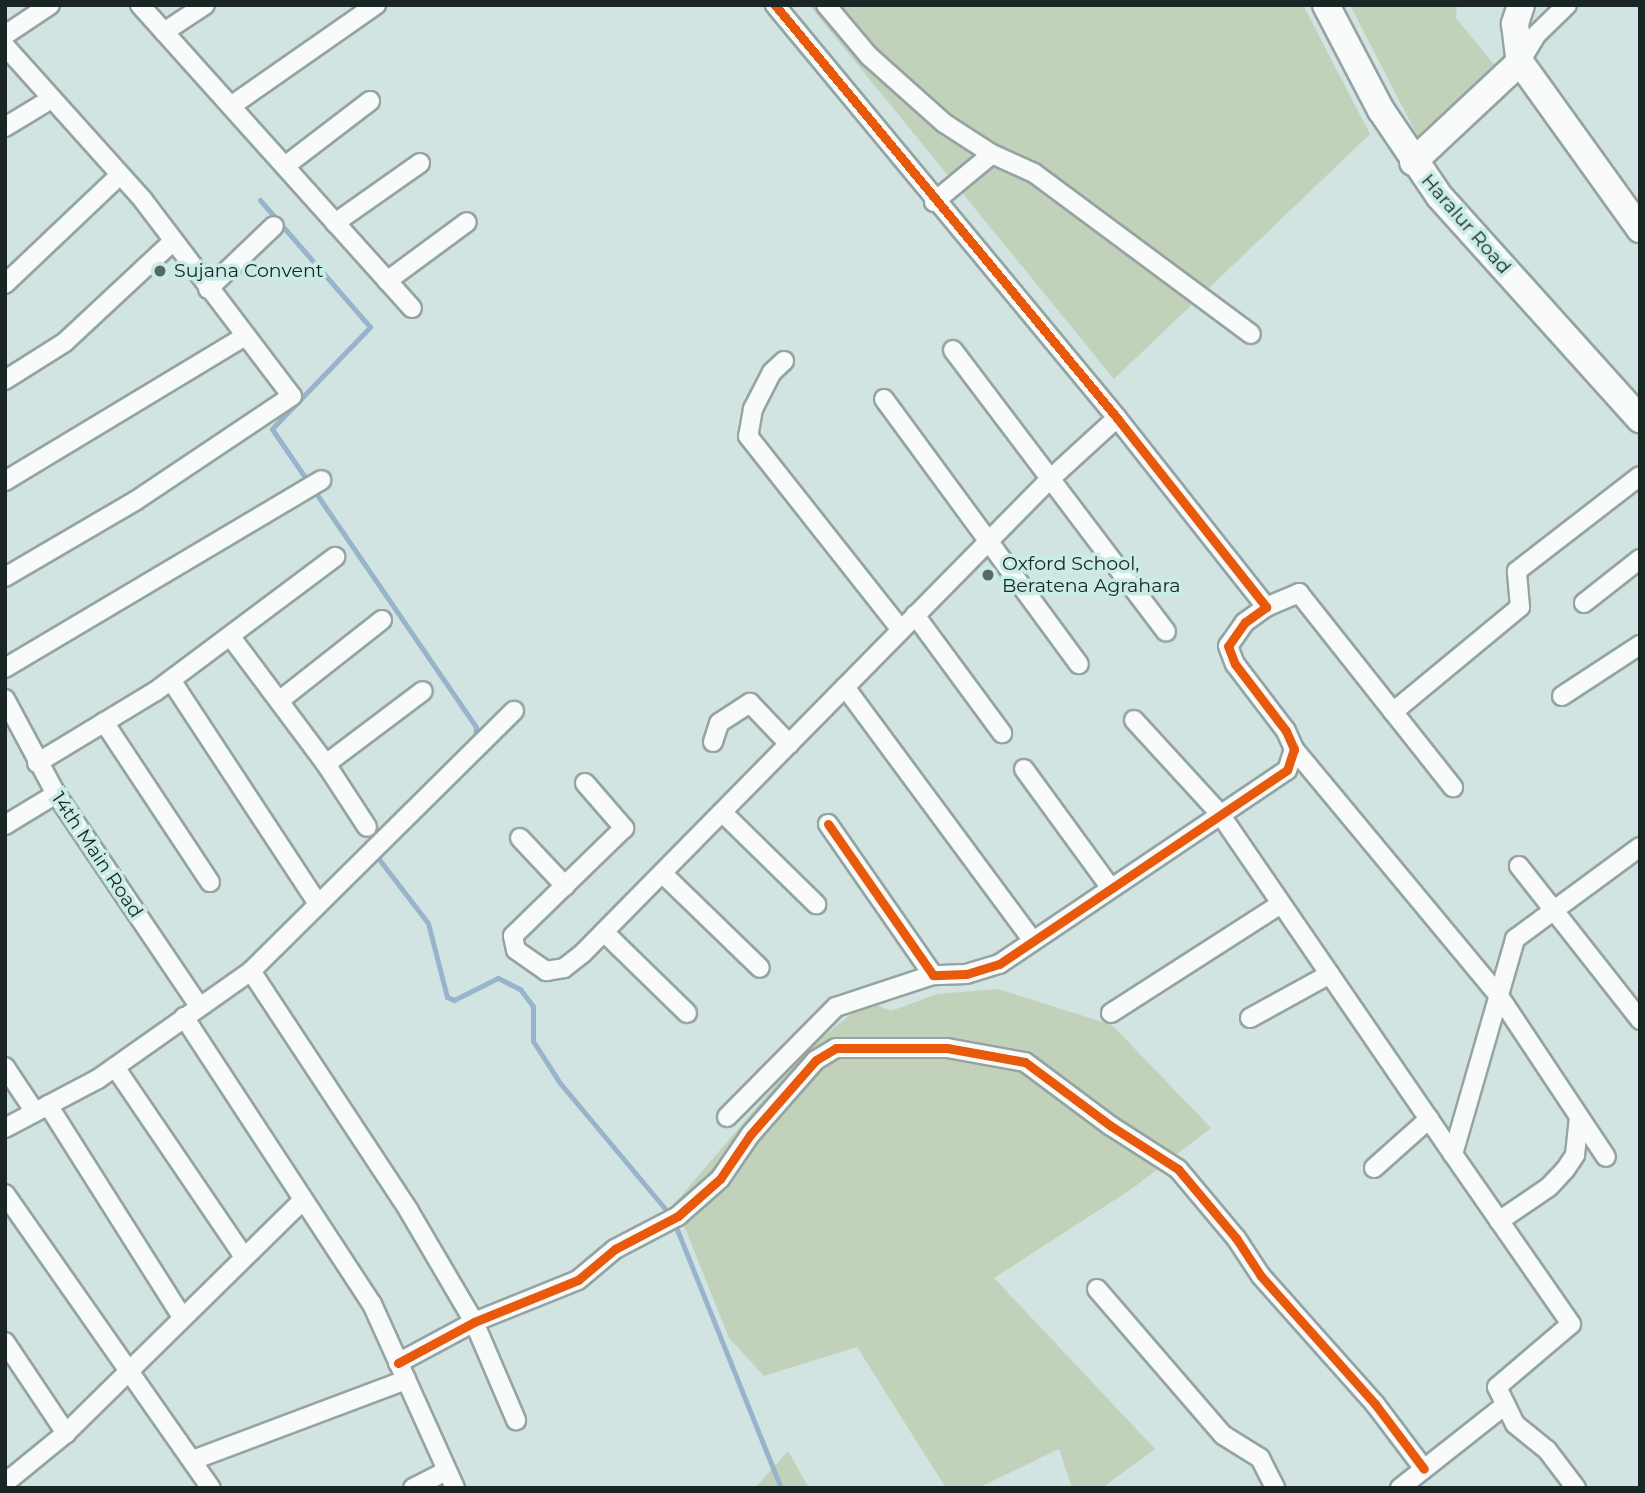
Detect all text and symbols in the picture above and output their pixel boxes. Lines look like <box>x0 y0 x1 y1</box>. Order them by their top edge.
street label: Haralur Road <box>1416 169 1516 279</box>
place label: Sujana Convent <box>174 260 324 282</box>
marker: Sujana Convent <box>152 263 168 279</box>
place label: Oxford School, Beratena Agrahara <box>1002 553 1180 597</box>
marker: Oxford School, Beratena Agrahara <box>980 567 996 583</box>
street label: 14th Main Road <box>46 788 148 922</box>

